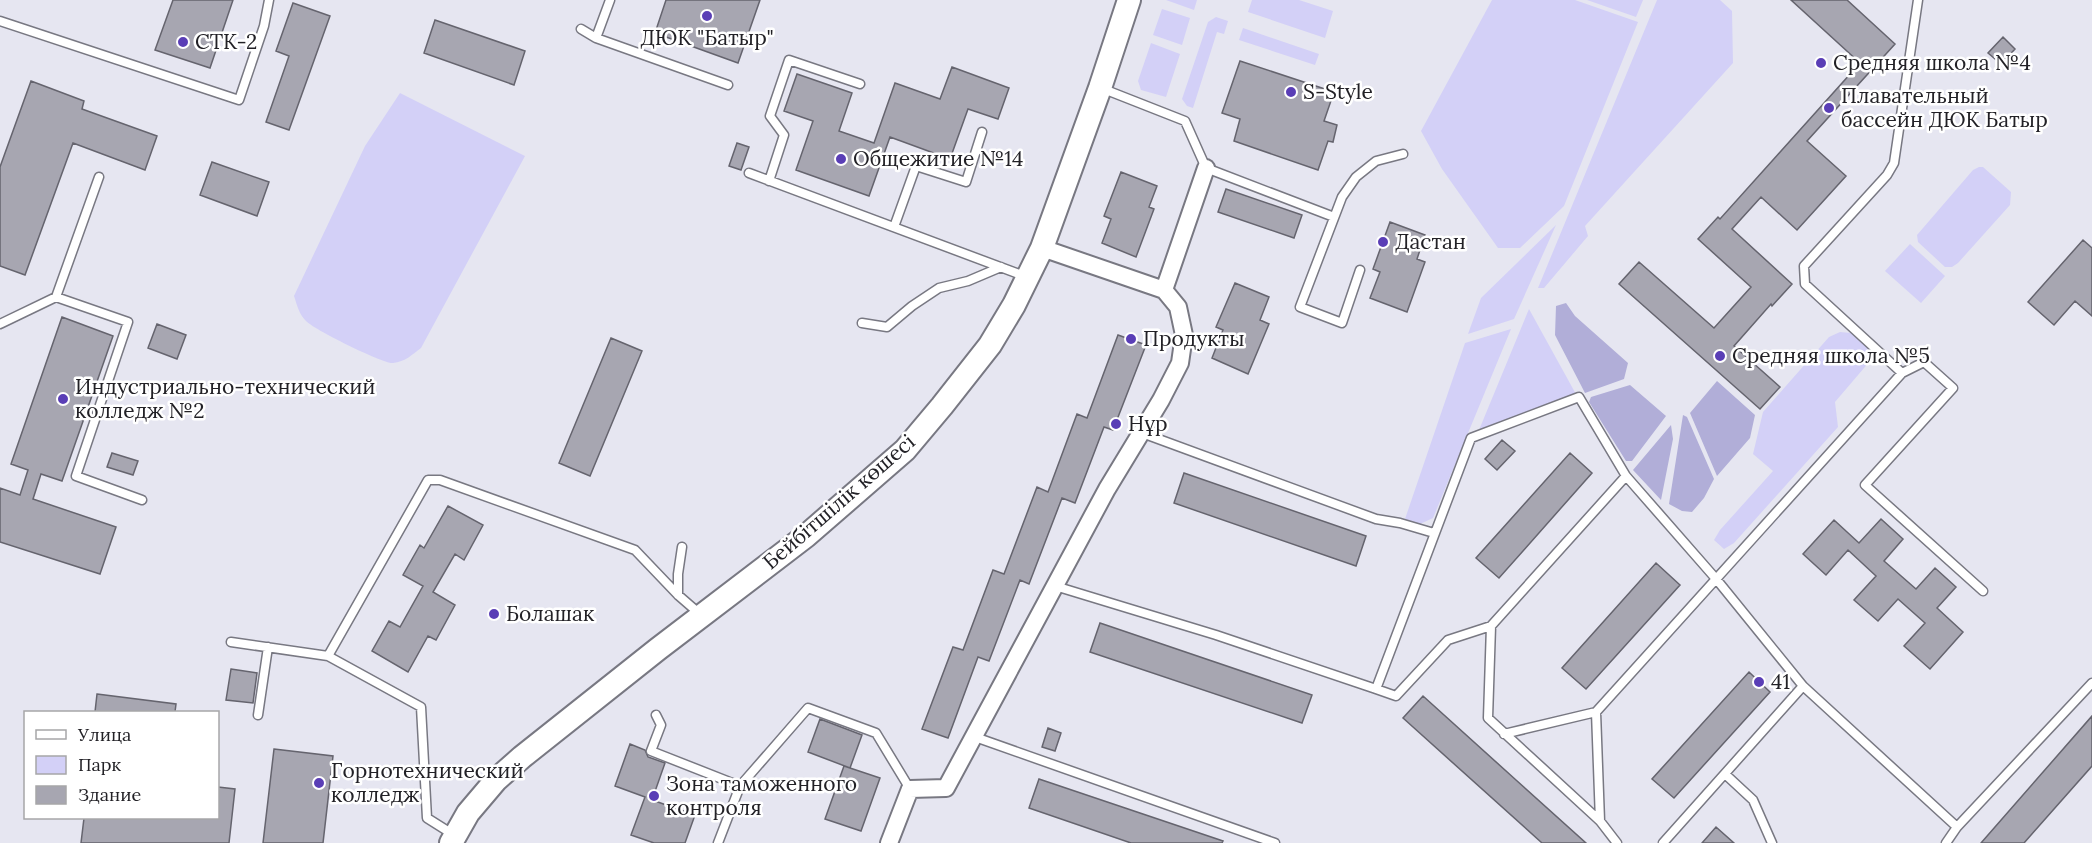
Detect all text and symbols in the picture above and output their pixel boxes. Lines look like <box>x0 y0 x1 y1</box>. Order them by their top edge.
marker: ДЮК "Батыр" <box>700 9 714 23</box>
place label: ДЮК "Батыр" <box>640 24 774 51</box>
place label: СТК-2 <box>195 28 257 55</box>
marker: СТК-2 <box>176 35 190 49</box>
place label: Средняя школа №4 <box>1833 49 2031 76</box>
marker: Средняя школа №4 <box>1814 56 1828 70</box>
place label: S-Style <box>1303 78 1373 105</box>
place label: Плавательный бассейн ДЮК Батыр <box>1841 82 2048 133</box>
marker: S-Style <box>1284 85 1298 99</box>
marker: Плавательный бассейн ДЮК Батыр <box>1822 101 1836 115</box>
place label: Общежитие №14 <box>853 145 1023 172</box>
marker: Общежитие №14 <box>834 152 848 166</box>
place label: Дастан <box>1395 228 1466 255</box>
marker: Дастан <box>1376 235 1390 249</box>
place label: Продукты <box>1143 325 1245 352</box>
marker: Продукты <box>1124 332 1138 346</box>
place label: Средняя школа №5 <box>1732 342 1930 369</box>
marker: Средняя школа №5 <box>1713 349 1727 363</box>
place label: Индустриально-технический колледж №2 <box>75 373 376 424</box>
marker: Индустриально-технический колледж №2 <box>56 392 70 406</box>
place label: Нұр <box>1128 410 1168 437</box>
marker: Нұр <box>1109 417 1123 431</box>
street label: Бейбітшілік көшесі <box>757 428 920 575</box>
place label: Болашак <box>506 600 595 627</box>
marker: Болашак <box>487 607 501 621</box>
place label: 41 <box>1771 668 1790 695</box>
marker: 41 <box>1752 675 1766 689</box>
legend <box>24 711 219 819</box>
text: Улица <box>77 723 131 746</box>
text: Парк <box>78 753 122 776</box>
place label: Горнотехнический колледж <box>331 757 524 808</box>
place label: Зона таможенного контроля <box>666 770 857 821</box>
marker: Горнотехнический колледж <box>312 776 326 790</box>
text: Здание <box>78 783 141 806</box>
marker: Зона таможенного контроля <box>647 789 661 803</box>

